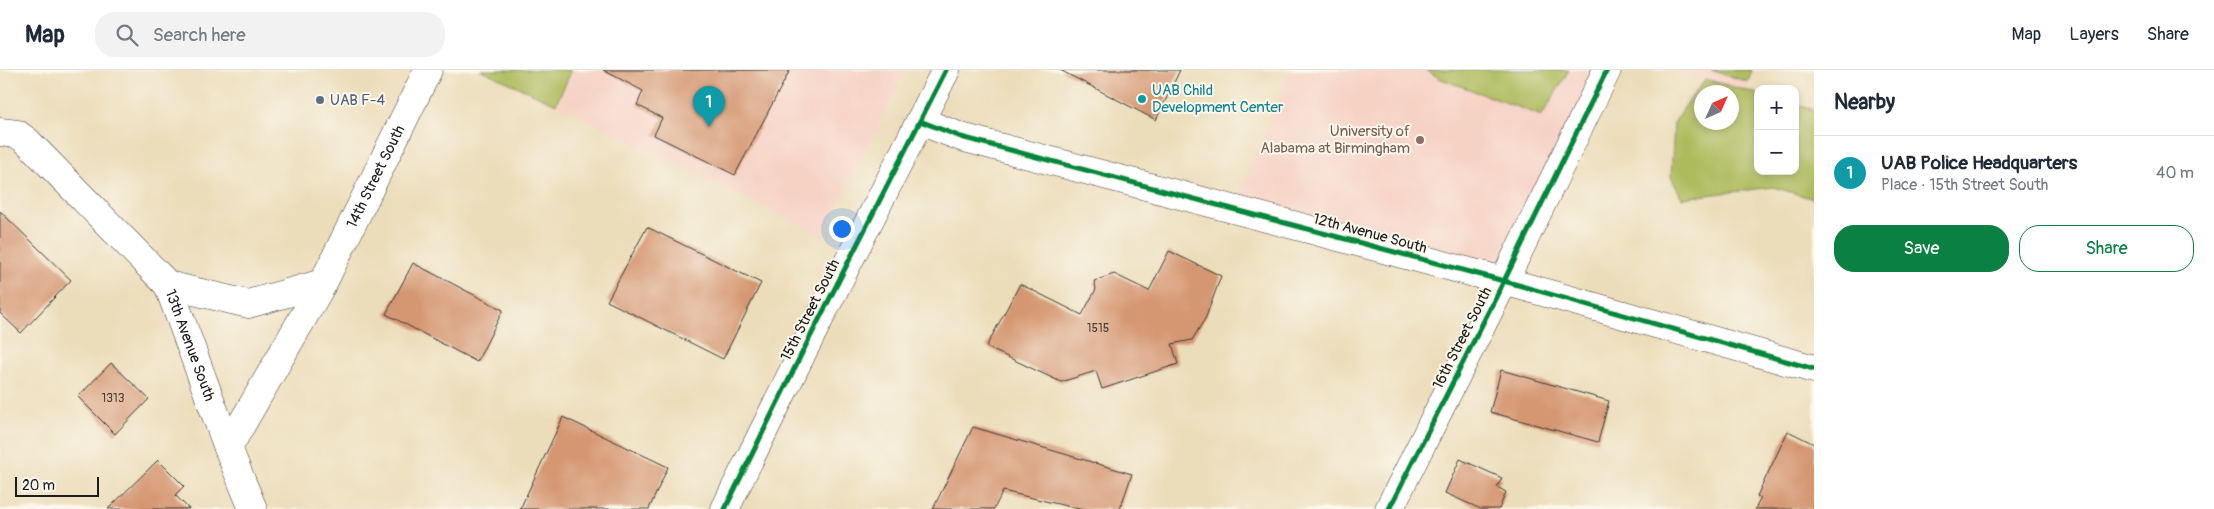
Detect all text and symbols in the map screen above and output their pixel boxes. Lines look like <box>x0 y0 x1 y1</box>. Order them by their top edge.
search box <box>95 12 445 57</box>
text: Map <box>25 20 65 49</box>
icon: search <box>113 21 141 49</box>
text: Search here <box>153 23 246 47</box>
text: Map <box>2012 23 2041 46</box>
text: Layers <box>2069 23 2119 46</box>
text: Share <box>2147 23 2189 46</box>
place label: UAB Child Development Center <box>1152 81 1284 117</box>
north arrow <box>1694 85 1739 130</box>
map controls <box>1754 85 1799 175</box>
button: + <box>1754 85 1799 130</box>
pin: 1 <box>693 86 725 127</box>
text: Nearby <box>1834 89 1895 116</box>
place label: UAB F-4 <box>330 91 385 110</box>
marker: UAB Child Development Center <box>1136 93 1148 105</box>
marker: UAB F-4 <box>314 94 326 106</box>
street label: 14th Street South <box>343 122 409 231</box>
place label: University of Alabama at Birmingham <box>1260 122 1410 158</box>
button: − <box>1754 130 1799 175</box>
marker: University of Alabama at Birmingham <box>1414 134 1426 146</box>
text: UAB Police Headquarters <box>1881 151 2077 175</box>
text: 1 <box>1847 163 1853 183</box>
text: 40 m <box>2156 163 2194 183</box>
text: Place · 15th Street South <box>1881 175 2048 195</box>
street label: 12th Avenue South <box>1311 209 1429 258</box>
your location <box>829 216 855 242</box>
button: Save <box>1834 225 2009 272</box>
button: Share <box>2019 225 2194 272</box>
street label: 15th Street South <box>777 256 844 364</box>
street label: 16th Street South <box>1428 284 1496 393</box>
street label: 13th Avenue South <box>160 287 219 404</box>
house number: 1515 <box>1087 321 1109 336</box>
house number: 1313 <box>102 391 125 406</box>
scale bar <box>15 474 99 497</box>
text: 20 m <box>22 477 55 494</box>

